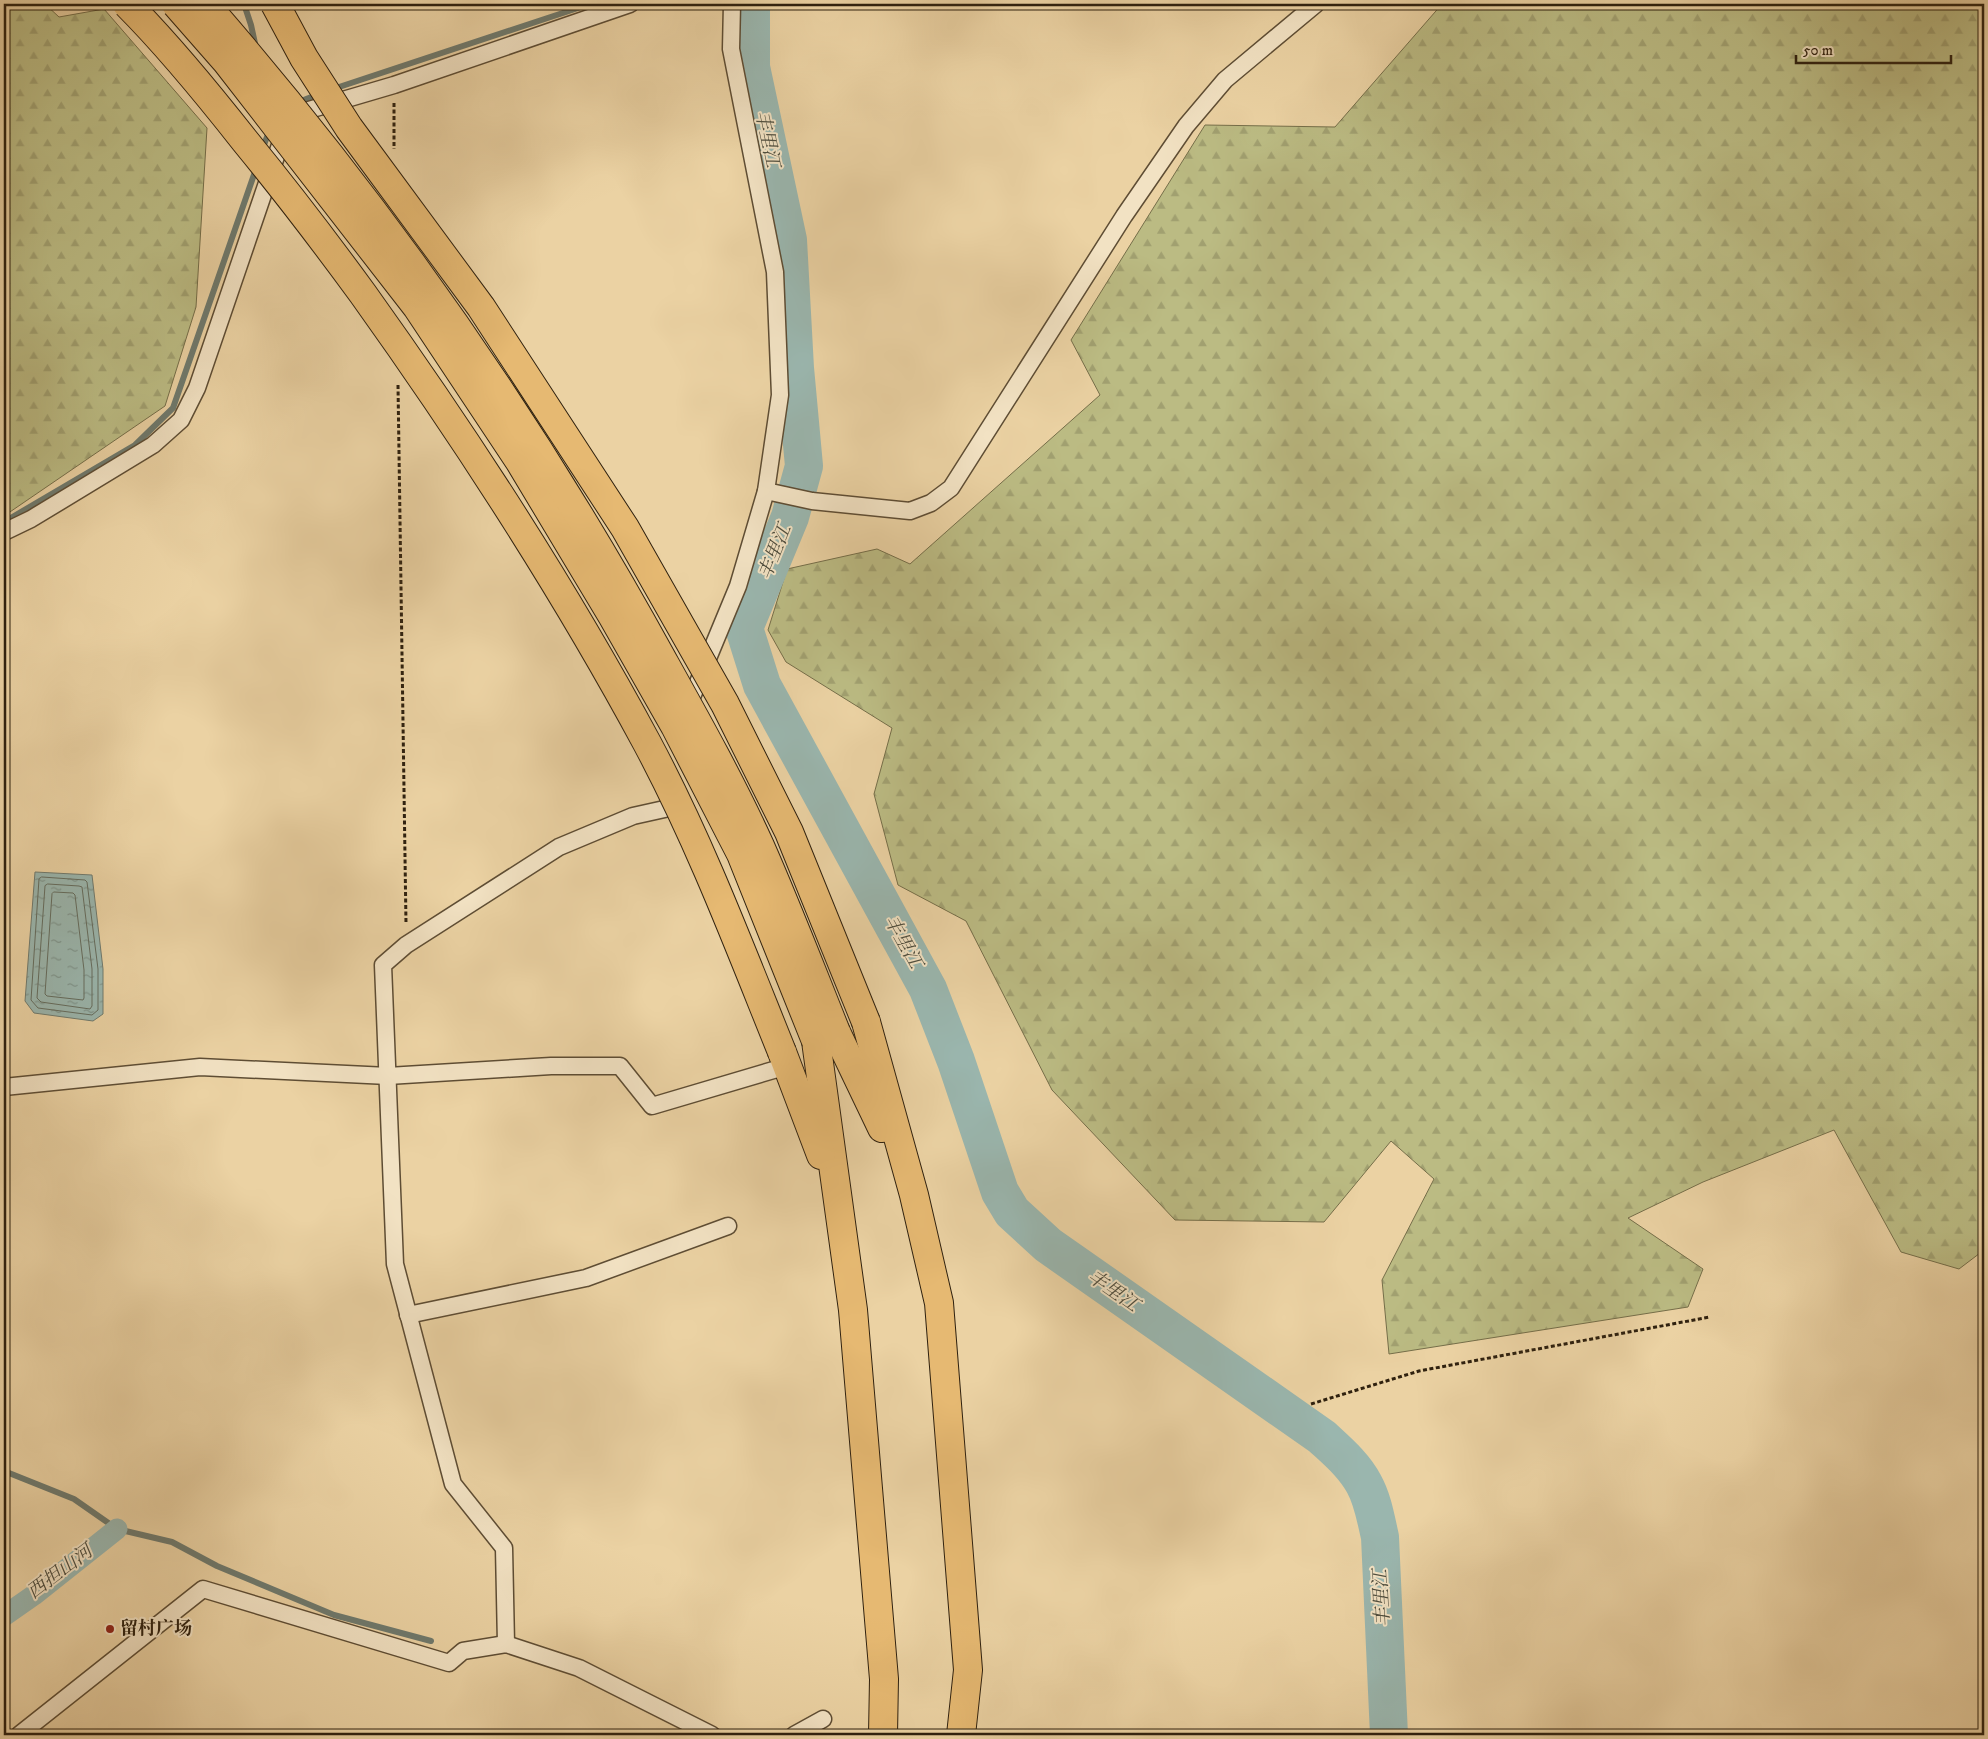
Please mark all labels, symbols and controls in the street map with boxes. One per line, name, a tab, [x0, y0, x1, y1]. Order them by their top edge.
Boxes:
scale bar	[1796, 32, 1950, 64]
text: 50 m	[1803, 41, 1833, 60]
water label: 丰里江	[750, 109, 785, 172]
water label: 丰里江	[754, 518, 797, 583]
water label: 丰里江	[879, 911, 928, 975]
water label: 丰里江	[1083, 1265, 1145, 1318]
water label: 西担山河	[23, 1538, 100, 1604]
water label: 丰里江	[1369, 1566, 1395, 1627]
place label: 留村广场	[120, 1618, 192, 1640]
marker: 留村广场	[104, 1623, 116, 1635]

